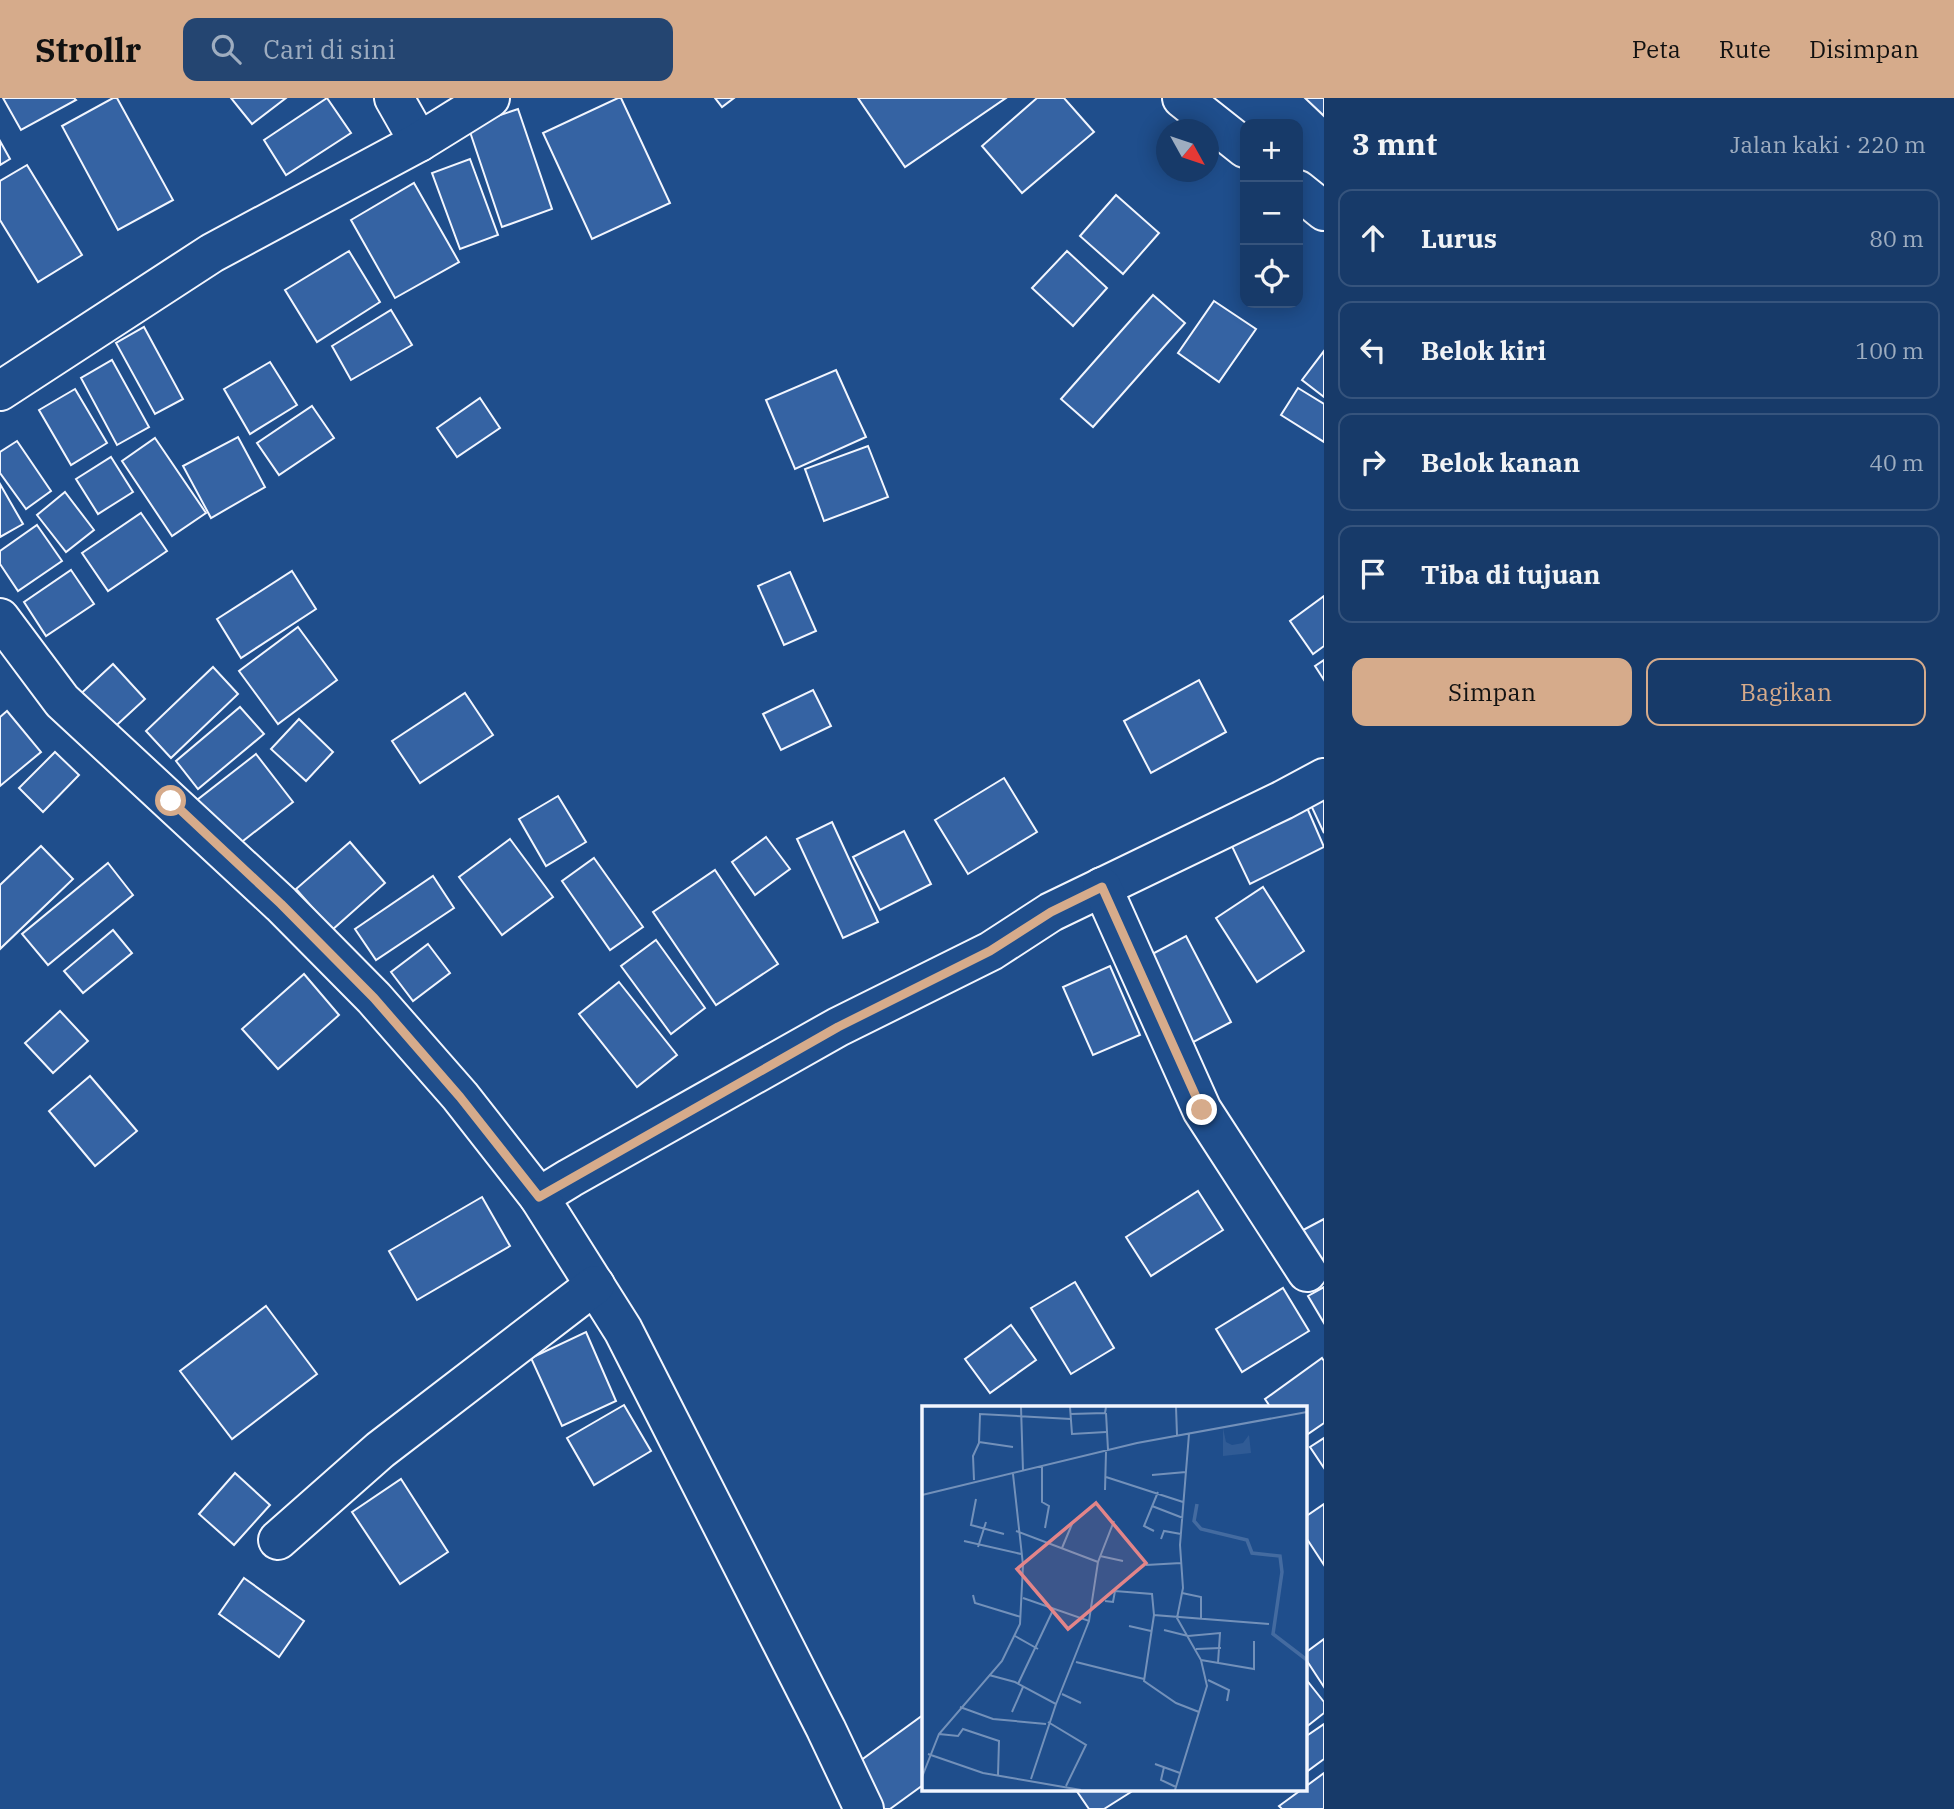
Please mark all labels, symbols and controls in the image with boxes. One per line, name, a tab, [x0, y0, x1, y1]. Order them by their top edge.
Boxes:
search box	[183, 18, 673, 81]
text: Strollr	[35, 28, 141, 71]
icon: search	[207, 30, 245, 68]
text: Cari di sini	[263, 32, 396, 66]
text: Peta	[1632, 33, 1681, 65]
text: Rute	[1719, 33, 1771, 65]
text: Disimpan	[1809, 33, 1919, 65]
north arrow	[1156, 119, 1219, 182]
map controls	[1240, 119, 1303, 308]
button: +	[1240, 119, 1303, 182]
text: 3 mnt	[1352, 124, 1437, 163]
text: Jalan kaki · 220 m	[1730, 129, 1926, 159]
button: −	[1240, 182, 1303, 245]
icon: ahead	[1354, 219, 1392, 257]
text: Lurus	[1421, 221, 1497, 255]
text: 80 m	[1869, 223, 1924, 253]
button: locate	[1240, 245, 1303, 308]
icon: left	[1354, 331, 1392, 369]
text: Belok kiri	[1421, 333, 1546, 367]
text: 100 m	[1855, 335, 1924, 365]
icon: right	[1354, 443, 1392, 481]
text: Belok kanan	[1421, 445, 1580, 479]
text: 40 m	[1869, 447, 1924, 477]
icon: arrive	[1354, 555, 1392, 593]
text: Tiba di tujuan	[1421, 557, 1601, 591]
button: Simpan	[1352, 658, 1632, 726]
button: Bagikan	[1646, 658, 1926, 726]
route start	[155, 785, 186, 816]
route end	[1186, 1094, 1217, 1125]
inset map	[922, 1406, 1307, 1792]

